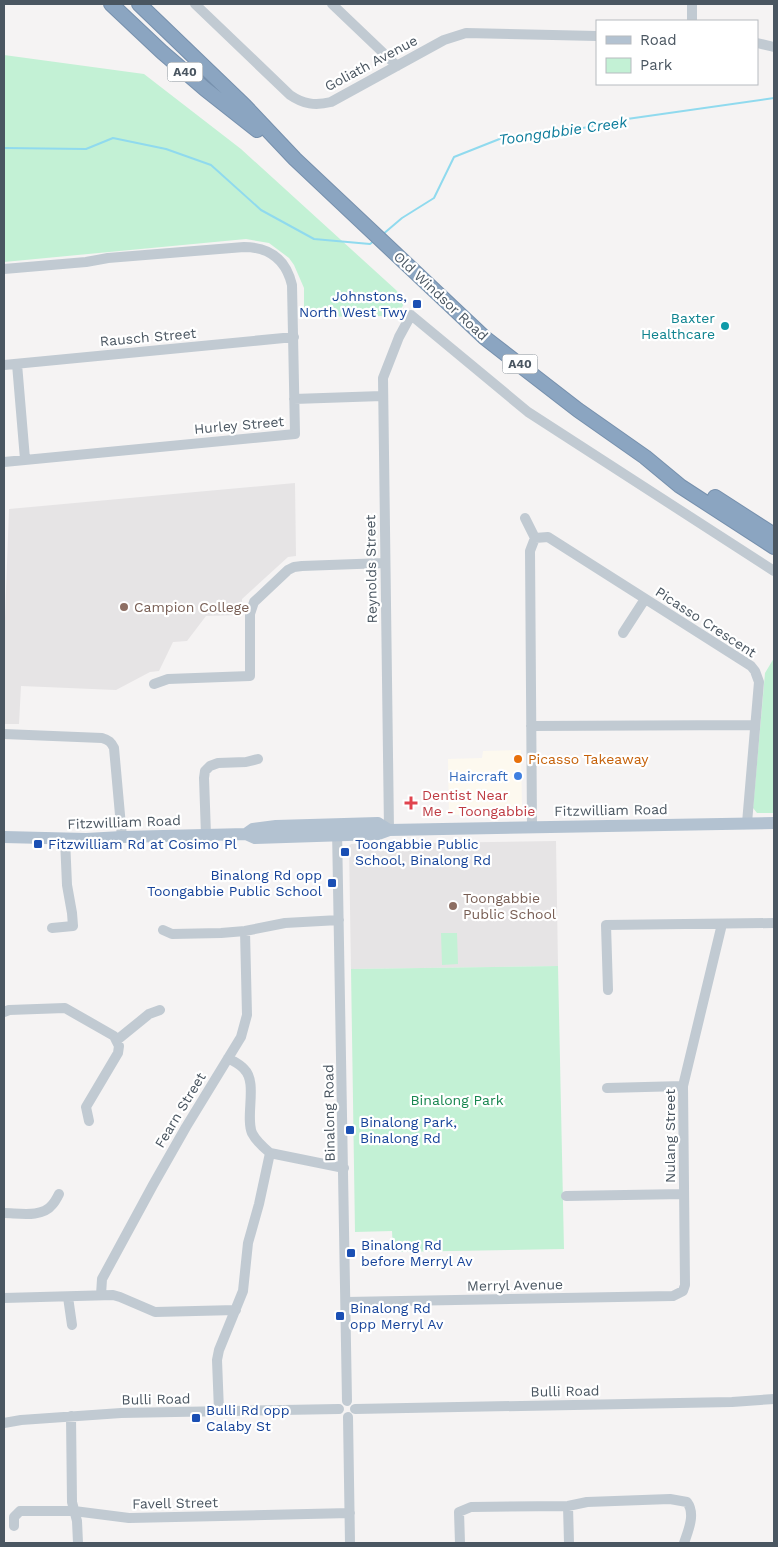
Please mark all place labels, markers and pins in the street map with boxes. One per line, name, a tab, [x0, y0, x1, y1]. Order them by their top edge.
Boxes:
place label: Johnstons, North West Twy	[299, 288, 408, 320]
marker: Johnstons, North West Twy	[411, 298, 423, 310]
place label: Baxter Healthcare	[641, 310, 715, 342]
marker: Baxter Healthcare	[719, 320, 731, 332]
place label: Campion College	[134, 599, 249, 615]
marker: Campion College	[118, 601, 130, 613]
place label: Picasso Takeaway	[528, 751, 649, 767]
marker: Picasso Takeaway	[512, 753, 524, 765]
place label: Haircraft	[449, 768, 508, 784]
marker: Haircraft	[512, 770, 524, 782]
place label: Dentist Near Me - Toongabbie	[422, 787, 535, 819]
marker: Dentist Near Me - Toongabbie	[404, 796, 418, 810]
place label: Fitzwilliam Rd at Cosimo Pl	[48, 836, 237, 852]
place label: Toongabbie Public School, Binalong Rd	[355, 836, 491, 868]
marker: Fitzwilliam Rd at Cosimo Pl	[32, 838, 44, 850]
marker: Toongabbie Public School, Binalong Rd	[339, 846, 351, 858]
place label: Binalong Rd opp Toongabbie Public School	[147, 867, 323, 899]
marker: Binalong Rd opp Toongabbie Public School	[326, 877, 338, 889]
place label: Toongabbie Public School	[463, 890, 557, 922]
marker: Toongabbie Public School	[447, 900, 459, 912]
place label: Binalong Park, Binalong Rd	[360, 1114, 457, 1146]
marker: Binalong Park, Binalong Rd	[344, 1124, 356, 1136]
place label: Binalong Rd before Merryl Av	[361, 1237, 473, 1269]
marker: Binalong Rd before Merryl Av	[345, 1247, 357, 1259]
place label: Binalong Rd opp Merryl Av	[350, 1300, 444, 1332]
marker: Binalong Rd opp Merryl Av	[334, 1310, 346, 1322]
place label: Bulli Rd opp Calaby St	[206, 1402, 289, 1434]
marker: Bulli Rd opp Calaby St	[190, 1412, 202, 1424]

